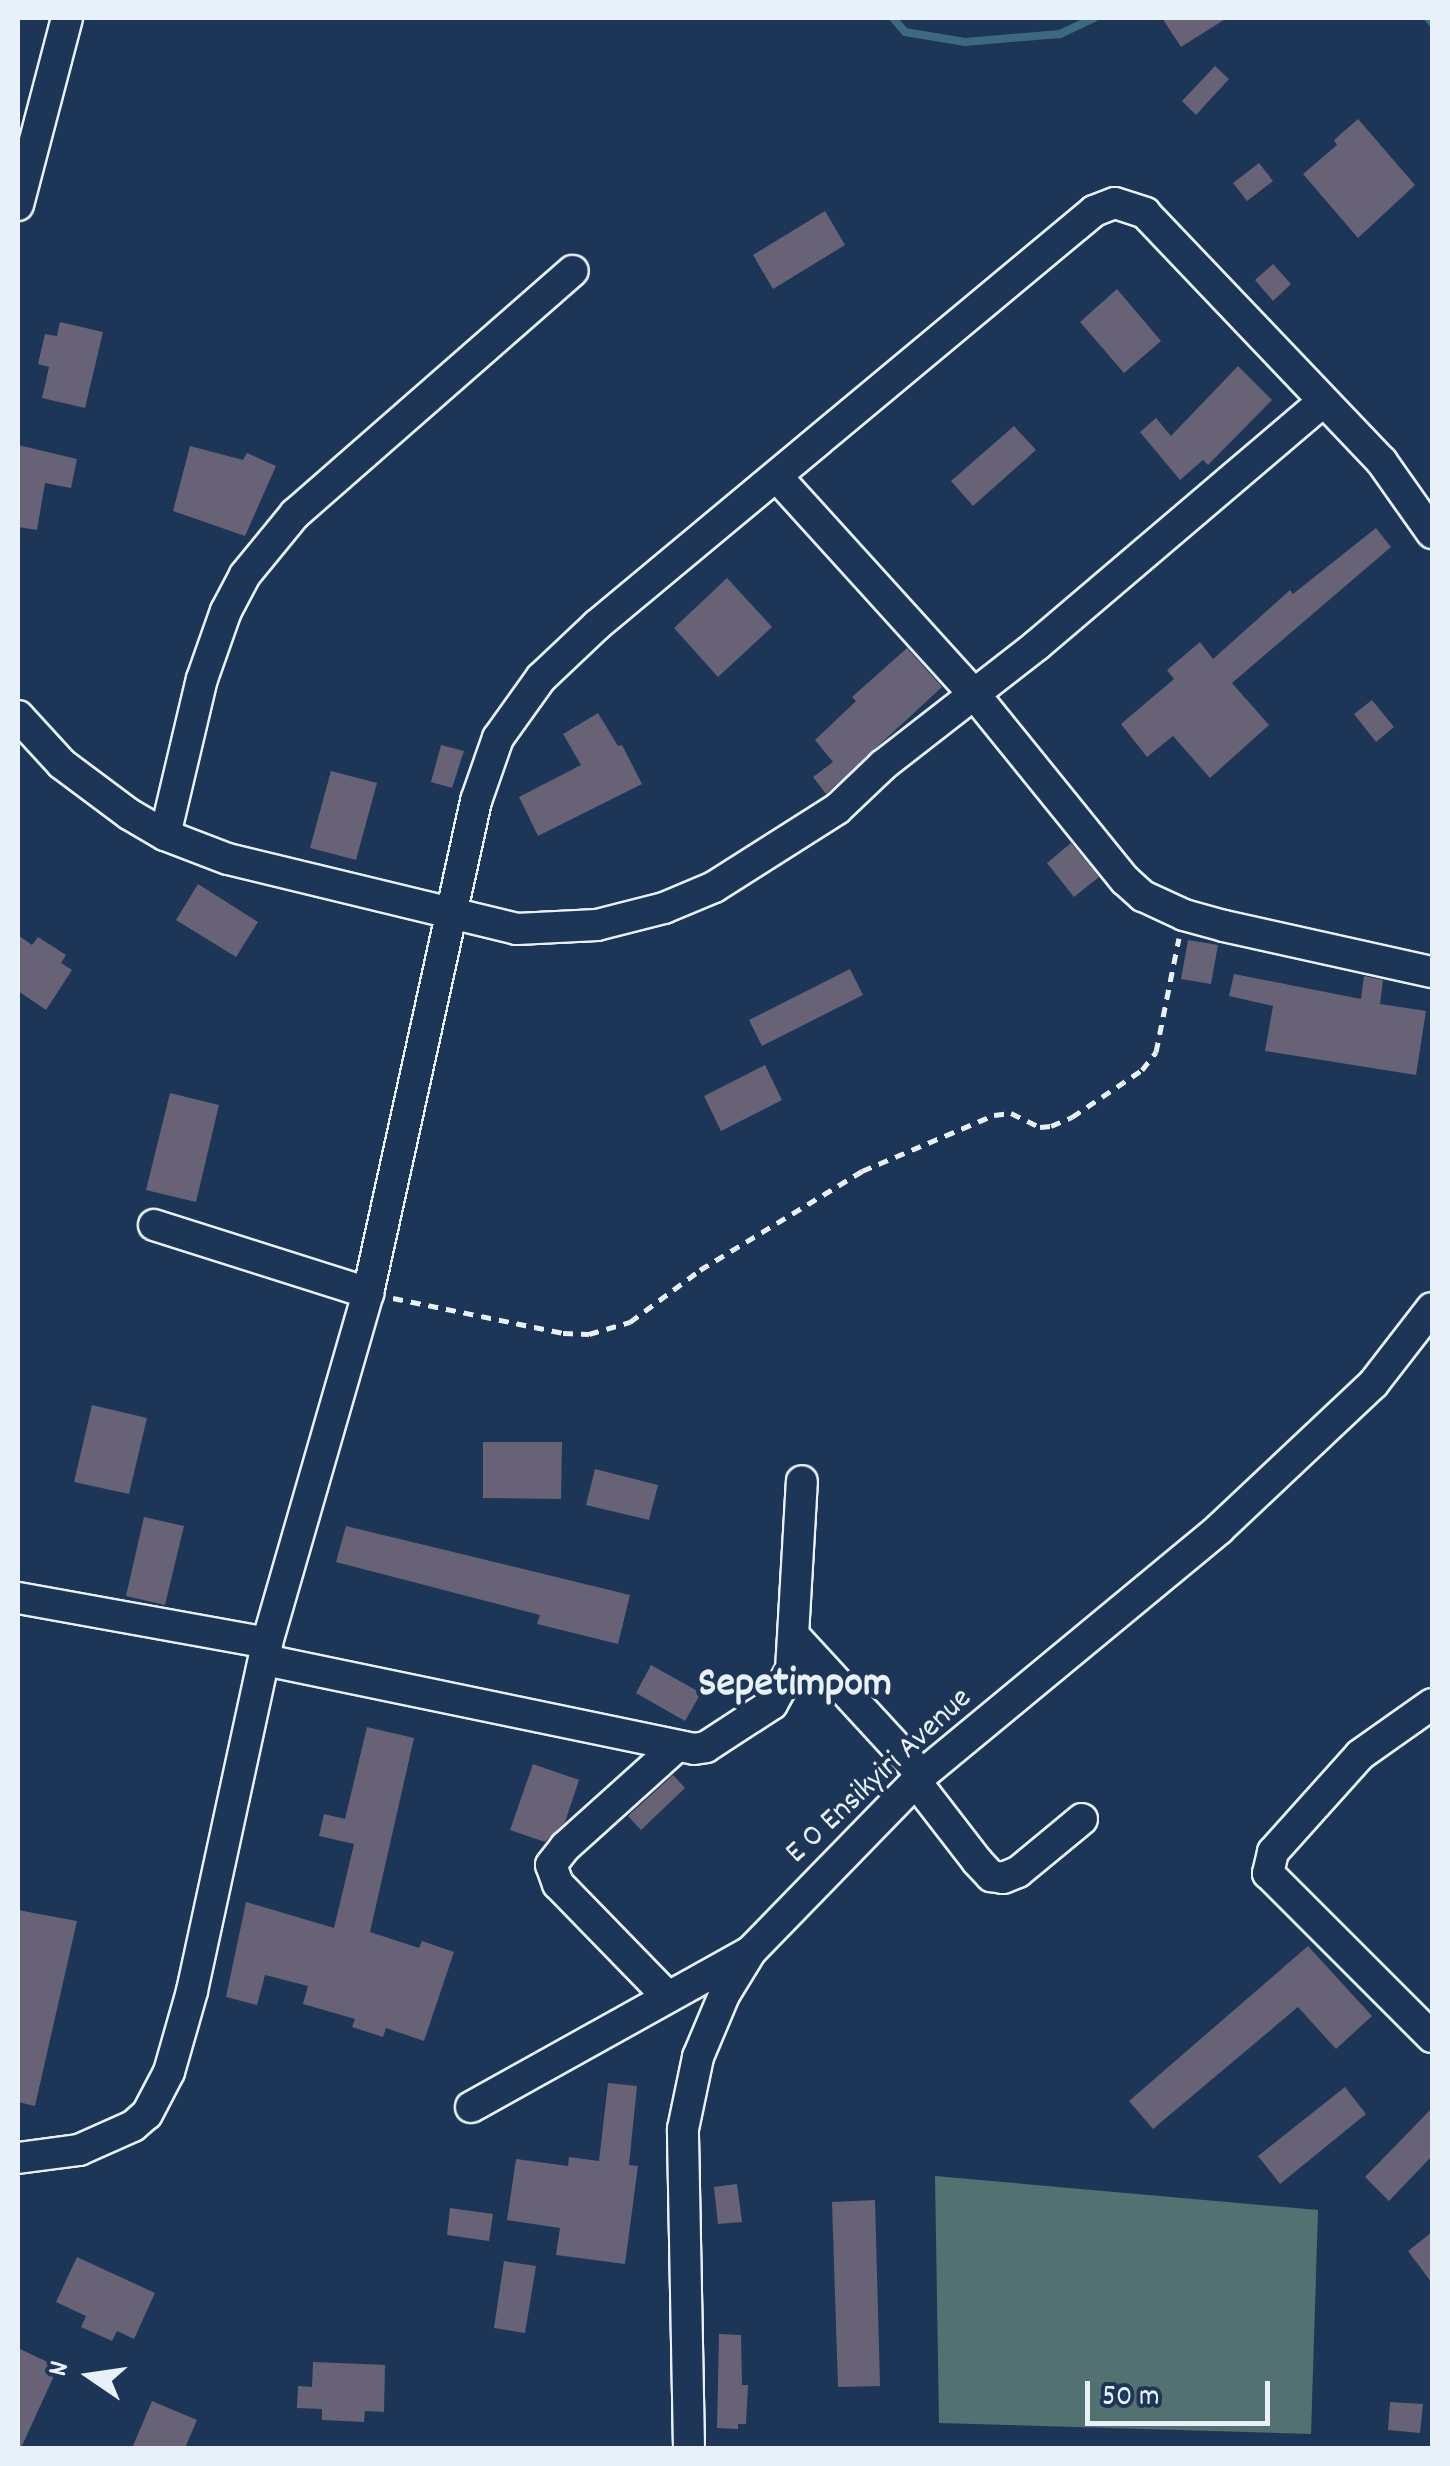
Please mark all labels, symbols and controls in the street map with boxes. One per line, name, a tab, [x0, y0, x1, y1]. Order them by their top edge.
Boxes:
district label: Sepetimpom	[698, 1661, 892, 1711]
street label: E O Ensikyiri Avenue	[779, 1681, 981, 1873]
north arrow	[40, 2326, 140, 2426]
text: N	[40, 2358, 82, 2380]
scale bar	[1090, 2361, 1275, 2423]
text: 50 m	[1102, 2377, 1160, 2420]

